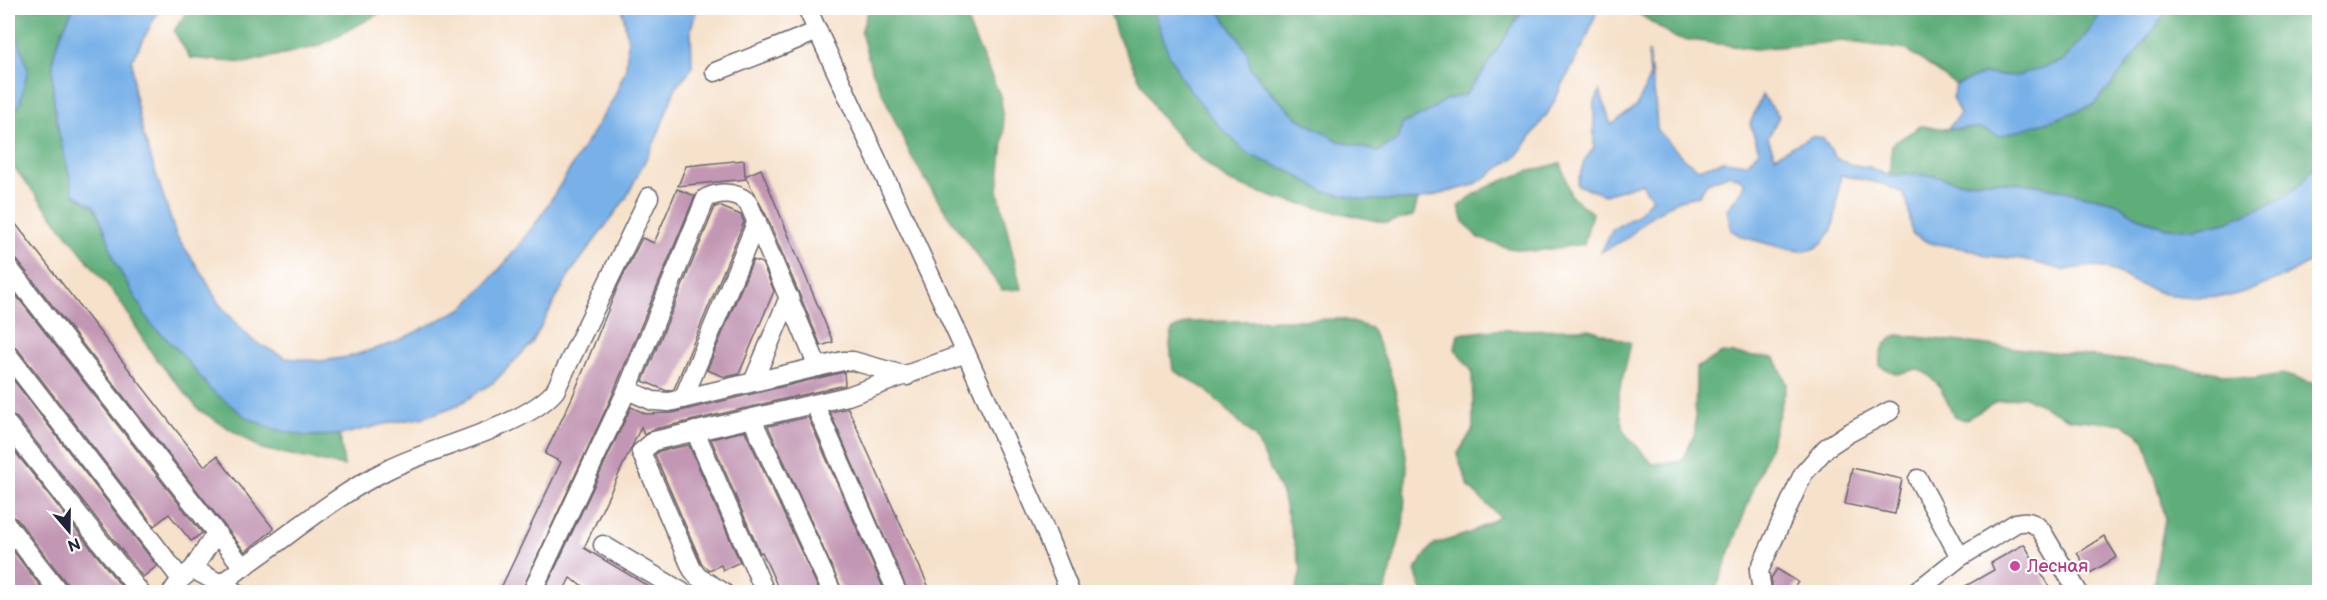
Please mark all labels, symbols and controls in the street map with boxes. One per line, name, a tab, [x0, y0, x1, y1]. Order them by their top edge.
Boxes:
north arrow	[39, 501, 99, 561]
text: N	[65, 533, 83, 555]
place label: Лесная	[2026, 556, 2088, 577]
marker: Лесная	[2008, 559, 2022, 573]

